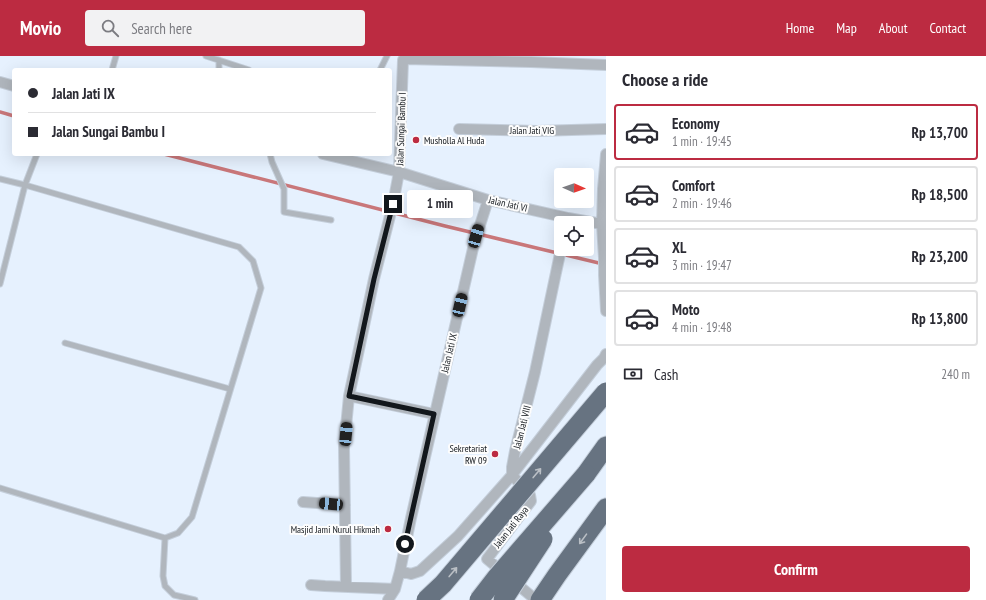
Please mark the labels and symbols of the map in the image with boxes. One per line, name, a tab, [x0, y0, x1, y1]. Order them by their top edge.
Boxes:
street label: Jalan Sungai Bambu I	[393, 92, 409, 167]
street label: Jalan Jati VIG	[509, 124, 554, 137]
place label: Musholla Al Huda	[424, 134, 485, 147]
marker: Musholla Al Huda	[411, 135, 421, 145]
north arrow	[554, 168, 594, 208]
callout: 1 min	[407, 190, 473, 218]
street label: Jalan Jati VI	[486, 193, 529, 215]
route end	[384, 195, 402, 213]
car	[467, 223, 485, 249]
car	[451, 292, 469, 318]
street label: Jalan Jati IX	[438, 332, 460, 375]
street label: Jalan Jati VIII	[510, 404, 534, 451]
car	[339, 422, 353, 446]
place label: Sekretariat RW 09	[449, 442, 487, 467]
marker: Sekretariat RW 09	[490, 449, 500, 459]
one-way arrow	[533, 468, 542, 478]
car	[319, 497, 343, 511]
street label: Jalan Jati Raya	[490, 504, 531, 551]
place label: Masjid Jami Nurul Hikmah	[291, 523, 380, 536]
marker: Masjid Jami Nurul Hikmah	[383, 524, 393, 534]
one-way arrow	[579, 534, 587, 545]
route start	[396, 535, 414, 553]
one-way arrow	[449, 567, 458, 577]

